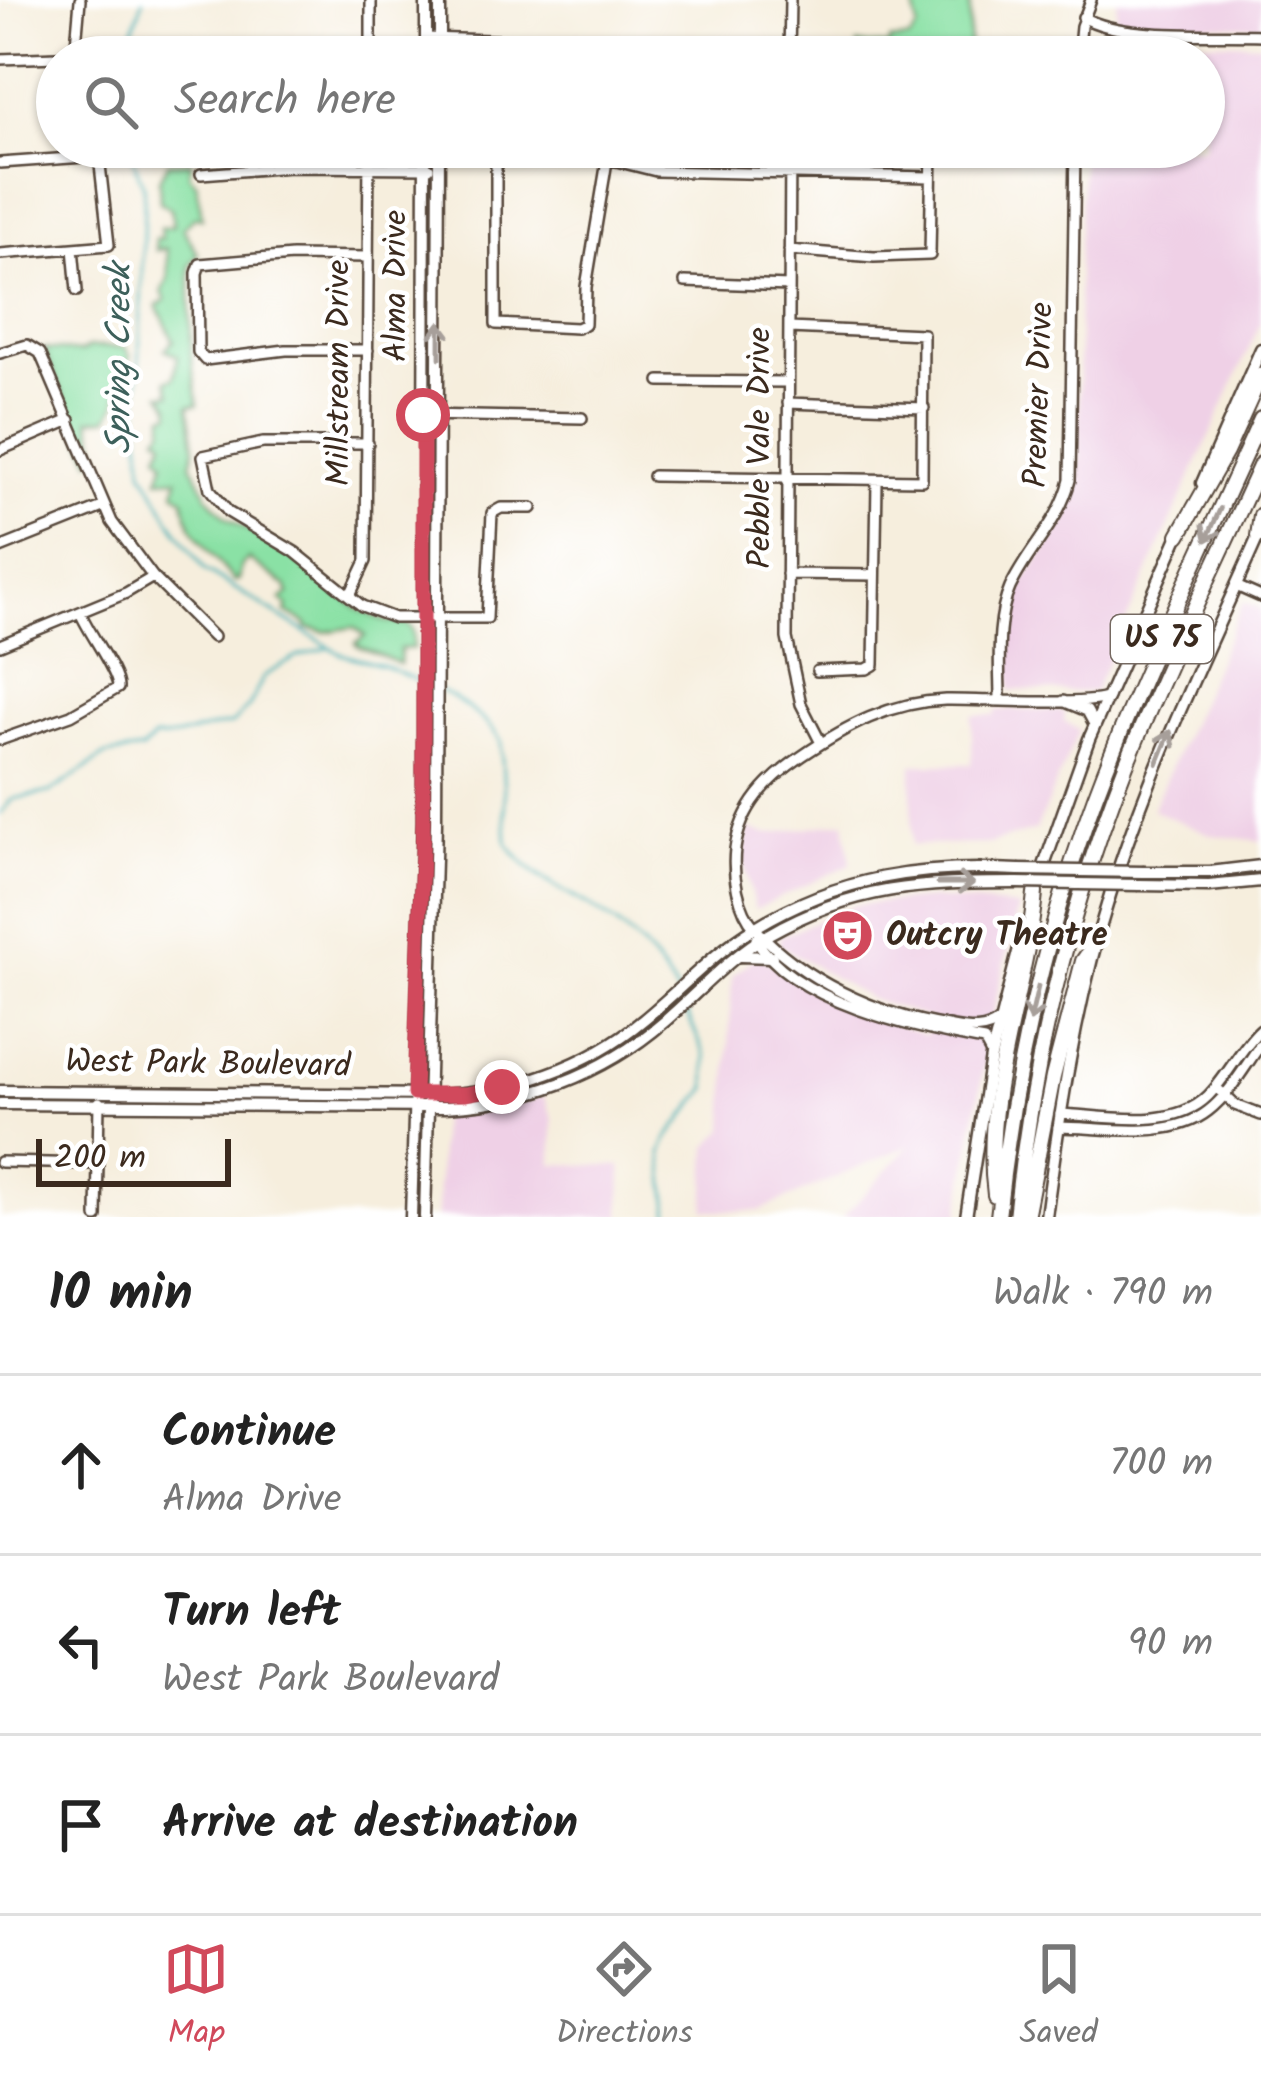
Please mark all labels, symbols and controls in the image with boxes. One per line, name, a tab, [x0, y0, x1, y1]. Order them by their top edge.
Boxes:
search box	[36, 36, 1225, 168]
text: Search here	[174, 66, 396, 138]
icon: search	[78, 69, 144, 135]
street label: Alma Drive	[371, 210, 424, 362]
water label: Spring Creek	[92, 259, 149, 454]
street label: Millstream Drive	[314, 260, 367, 486]
street label: Premier Drive	[1010, 301, 1070, 489]
one-way arrow	[429, 321, 451, 360]
street label: Pebble Vale Drive	[735, 327, 788, 569]
route start	[396, 388, 450, 442]
one-way arrow	[1201, 507, 1223, 543]
road number: US 75	[1111, 615, 1213, 663]
one-way arrow	[1155, 730, 1176, 767]
one-way arrow	[936, 872, 975, 894]
theatre icon: Outcry Theatre	[819, 908, 875, 964]
place label: Outcry Theatre	[886, 910, 1108, 963]
one-way arrow	[1021, 985, 1044, 1023]
street label: West Park Boulevard	[65, 1036, 353, 1094]
route end	[475, 1060, 529, 1114]
scale bar	[36, 1133, 231, 1186]
text: 200 m	[54, 1133, 146, 1186]
text: 10 min	[48, 1255, 192, 1336]
text: Walk · 790 m	[993, 1264, 1213, 1326]
text: Continue	[162, 1398, 336, 1470]
icon: ahead	[48, 1432, 114, 1498]
text: 700 m	[1109, 1434, 1213, 1496]
text: Alma Drive	[162, 1470, 342, 1532]
text: Turn left	[162, 1578, 341, 1650]
icon: left	[48, 1612, 114, 1678]
text: 90 m	[1128, 1614, 1213, 1676]
text: West Park Boulevard	[162, 1650, 499, 1712]
text: Arrive at destination	[162, 1789, 578, 1861]
icon: arrive	[48, 1792, 114, 1858]
tab: Map	[163, 1936, 229, 2061]
tab: Directions	[556, 1936, 693, 2061]
tab: Saved	[1019, 1936, 1098, 2061]

